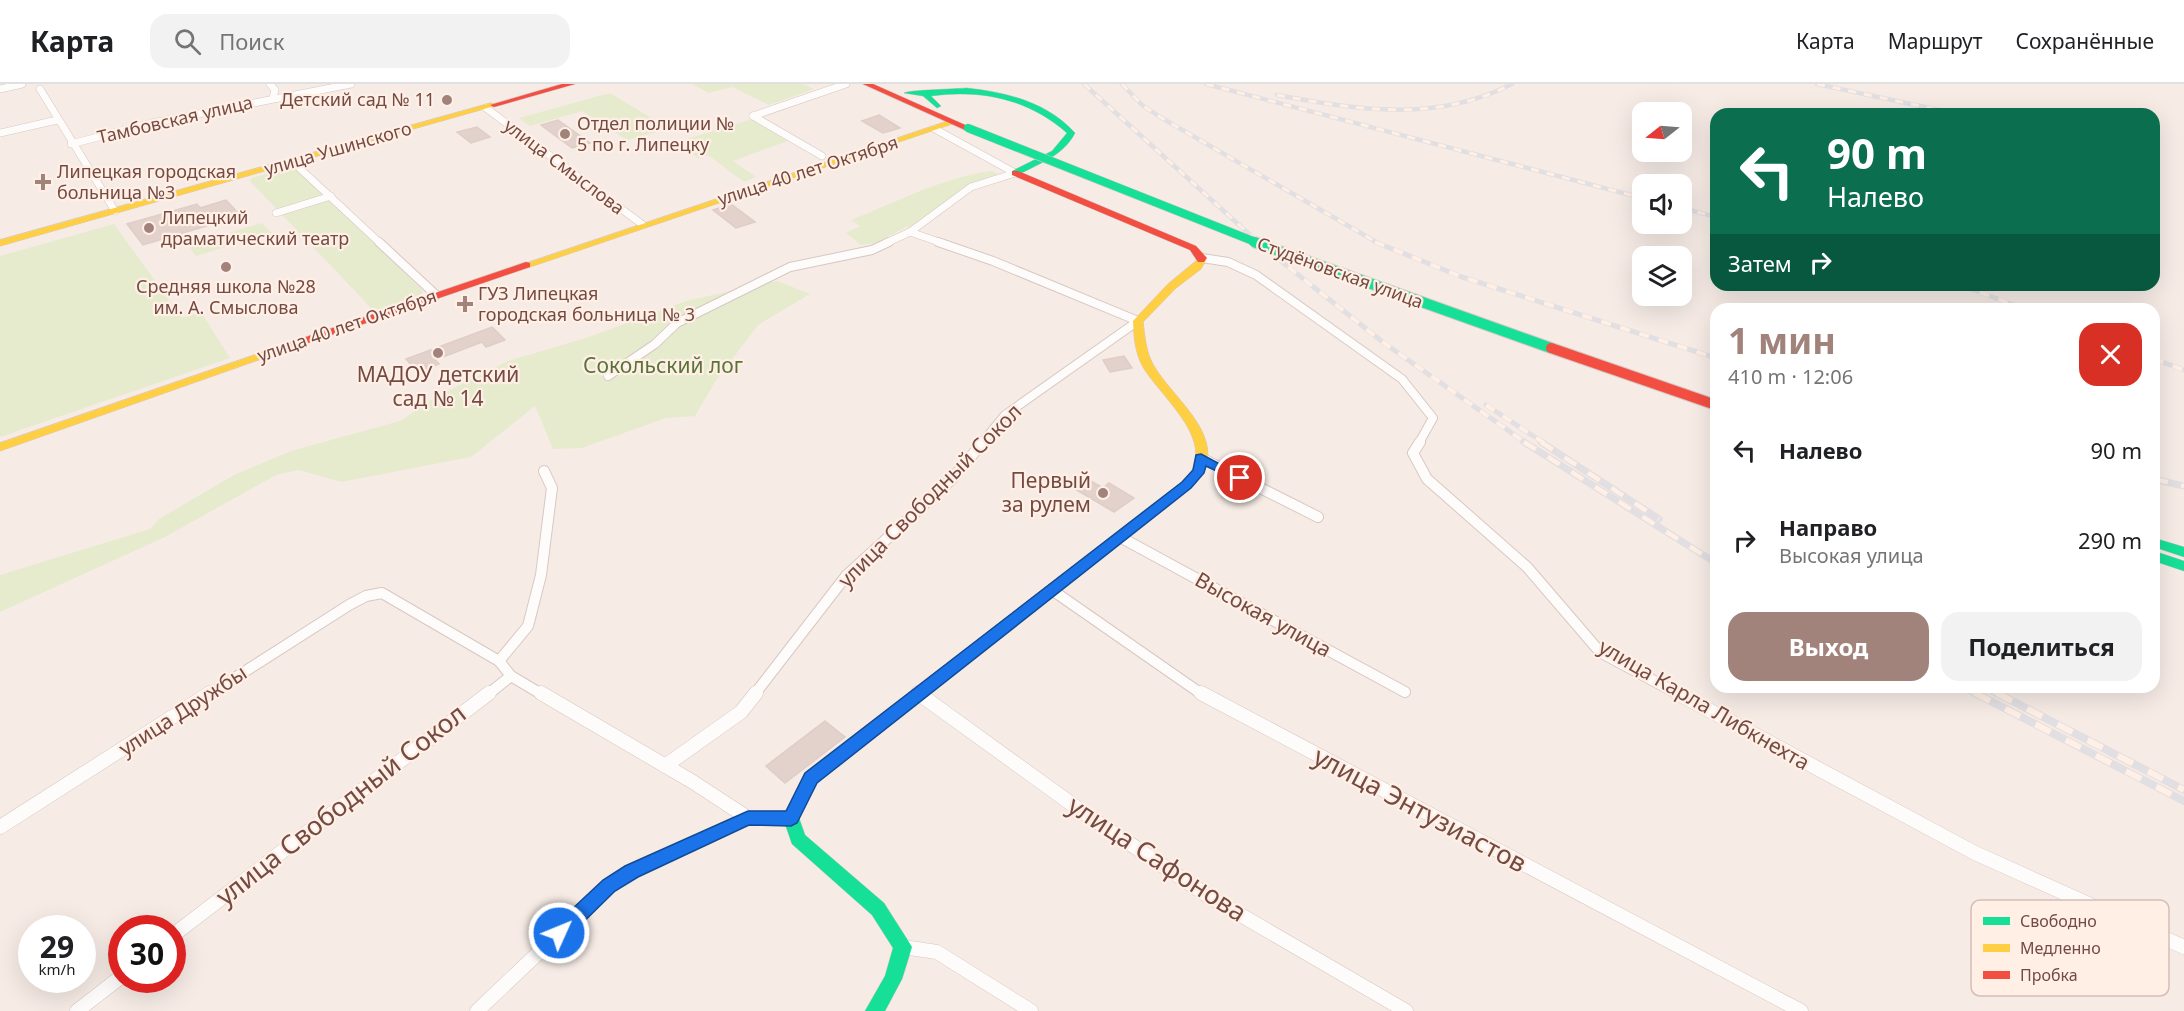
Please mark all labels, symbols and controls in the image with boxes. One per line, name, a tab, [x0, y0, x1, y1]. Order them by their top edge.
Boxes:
search box	[150, 14, 570, 68]
text: Карта	[30, 22, 114, 60]
icon: search	[171, 25, 204, 58]
text: Поиск	[219, 26, 285, 56]
text: Карта	[1796, 27, 1855, 55]
text: Маршрут	[1888, 27, 1983, 55]
text: Сохранённые	[2016, 27, 2154, 55]
place label: Детский сад № 11	[280, 87, 435, 111]
street label: Тамбовская улица	[95, 89, 255, 149]
marker: Детский сад № 11	[440, 93, 454, 107]
north arrow	[1632, 102, 1692, 162]
map controls	[1632, 102, 1692, 306]
place label: Отдел полиции № 5 по г. Липецку	[577, 111, 734, 156]
street label: улица Смыслова	[499, 113, 630, 219]
street label: улица Ушинского	[261, 116, 414, 181]
text: 90 m	[1827, 124, 1927, 181]
marker: Отдел полиции № 5 по г. Липецку	[558, 127, 572, 141]
street label: улица 40 лет Октября	[714, 130, 901, 211]
icon: left	[1728, 132, 1806, 210]
place label: Липецкая городская больница №3	[57, 159, 236, 204]
marker: Липецкая городская больница №3	[34, 173, 52, 191]
button: sound	[1632, 174, 1692, 234]
text: Налево	[1827, 178, 1924, 215]
place label: Липецкий драматический театр	[161, 205, 349, 250]
marker: Липецкий драматический театр	[142, 221, 156, 235]
street label: Студёновская улица	[1254, 231, 1427, 313]
button: layers	[1632, 246, 1692, 306]
icon: right	[1804, 246, 1837, 279]
text: Затем	[1728, 248, 1792, 278]
marker: Средняя школа №28 им. А. Смыслова	[219, 260, 233, 274]
place label: Средняя школа №28 им. А. Смыслова	[136, 274, 316, 319]
place label: ГУЗ Липецкая городская больница № 3	[478, 281, 695, 326]
street label: улица 40 лет Октября	[254, 283, 440, 367]
marker: ГУЗ Липецкая городская больница № 3	[456, 295, 474, 313]
text: 1 мин	[1728, 316, 1836, 365]
button: close	[2079, 323, 2142, 386]
marker: МАДОУ детский сад № 14	[431, 346, 445, 360]
park label: Сокольский лог	[583, 351, 743, 379]
place label: МАДОУ детский сад № 14	[357, 360, 519, 412]
text: 410 m · 12:06	[1728, 363, 1853, 390]
street label: улица Свободный Сокол	[831, 397, 1027, 593]
icon: left	[1728, 434, 1761, 467]
text: Налево	[1779, 435, 1862, 465]
text: 90 m	[2091, 435, 2142, 465]
pin	[1214, 452, 1265, 503]
icon: arrive	[1223, 461, 1256, 494]
place label: Первый за рулем	[1002, 466, 1091, 518]
marker: Первый за рулем	[1096, 486, 1110, 500]
text: Направо	[1779, 512, 1877, 542]
icon: right	[1728, 524, 1761, 557]
text: 290 m	[2078, 525, 2142, 555]
text: Высокая улица	[1779, 542, 1924, 569]
street label: Высокая улица	[1190, 565, 1337, 663]
button: Выход	[1728, 612, 1929, 681]
button: Поделиться	[1941, 612, 2142, 681]
street label: улица Карла Либкнехта	[1594, 632, 1815, 776]
street label: улица Дружбы	[113, 658, 252, 762]
street label: улица Свободный Сокол	[208, 695, 473, 913]
street label: улица Энтузиастов	[1308, 738, 1533, 881]
street label: улица Сафонова	[1061, 787, 1254, 930]
legend	[1971, 900, 2169, 996]
position arrow	[527, 901, 591, 965]
text: Свободно	[2020, 910, 2097, 932]
speed limit sign: 30	[108, 915, 186, 993]
text: 29	[40, 926, 74, 967]
text: Медленно	[2020, 937, 2101, 959]
text: km/h	[39, 959, 75, 979]
text: Пробка	[2020, 964, 2078, 986]

